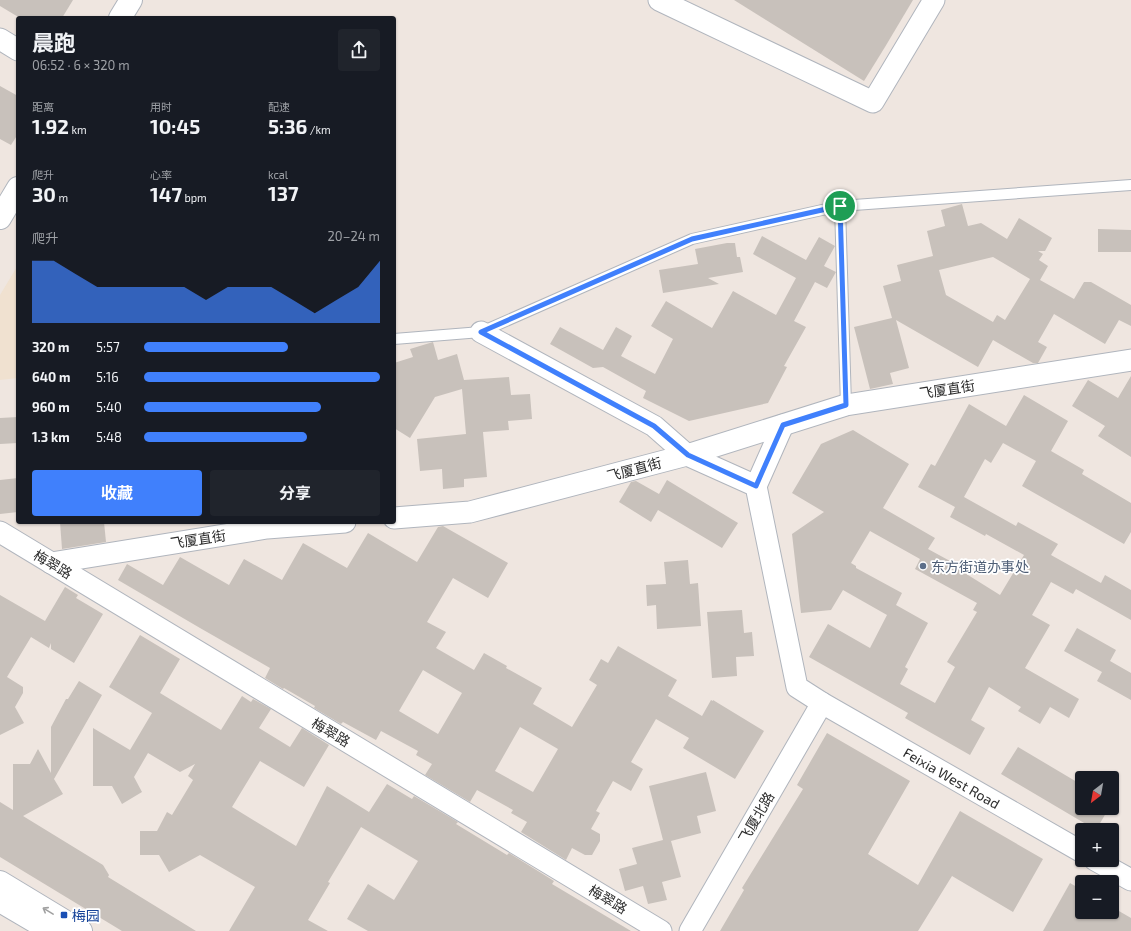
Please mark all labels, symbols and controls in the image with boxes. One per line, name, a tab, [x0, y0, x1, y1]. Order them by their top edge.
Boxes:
text: 晨跑	[32, 29, 76, 55]
button: share	[338, 29, 380, 71]
text: 06:52 · 6 × 320 m	[32, 57, 130, 73]
text: 距离	[32, 100, 54, 113]
text: 用时	[150, 100, 172, 113]
text: 配速	[268, 100, 290, 113]
text: 1.92	[32, 114, 69, 138]
text: 10:45	[150, 114, 200, 138]
text: 5:36	[268, 114, 307, 138]
text: km	[69, 123, 87, 136]
text: /km	[307, 123, 331, 136]
text: 爬升	[32, 168, 54, 181]
text: 心率	[150, 168, 172, 181]
text: kcal	[268, 168, 288, 181]
text: 137	[268, 181, 299, 205]
text: 30	[32, 182, 56, 206]
text: 147	[150, 182, 182, 206]
pin	[823, 189, 857, 223]
text: m	[56, 191, 68, 204]
text: bpm	[182, 191, 207, 204]
icon: arrive	[829, 195, 851, 217]
text: 20–24 m	[328, 228, 380, 244]
text: 爬升	[32, 230, 58, 246]
text: 320 m	[32, 339, 69, 355]
text: 5:57	[96, 339, 120, 355]
text: 640 m	[32, 369, 70, 385]
text: 5:16	[96, 369, 119, 385]
street label: 飞厦直街	[918, 376, 976, 402]
text: 960 m	[32, 399, 70, 415]
text: 5:40	[96, 399, 122, 415]
text: 1.3 km	[32, 429, 70, 445]
text: 5:48	[96, 429, 122, 445]
street label: 飞厦直街	[605, 454, 663, 484]
button: 收藏	[32, 470, 202, 516]
button: 分享	[210, 470, 380, 516]
street label: 飞厦直街	[169, 526, 227, 552]
street label: 梅翠路	[31, 546, 75, 582]
place label: 东方街道办事处	[931, 558, 1029, 575]
marker: 东方街道办事处	[918, 561, 928, 571]
street label: 梅翠路	[309, 714, 353, 750]
street label: Feixia West Road	[901, 743, 1003, 812]
north arrow	[1075, 771, 1119, 815]
map controls	[1075, 771, 1119, 919]
street label: 飞厦北路	[735, 789, 777, 845]
button: +	[1075, 823, 1119, 867]
button: −	[1075, 875, 1119, 919]
street label: 梅翠路	[586, 881, 630, 917]
one-way arrow	[43, 907, 54, 915]
place label: 梅园	[72, 907, 100, 924]
marker: 梅园	[59, 910, 69, 920]

